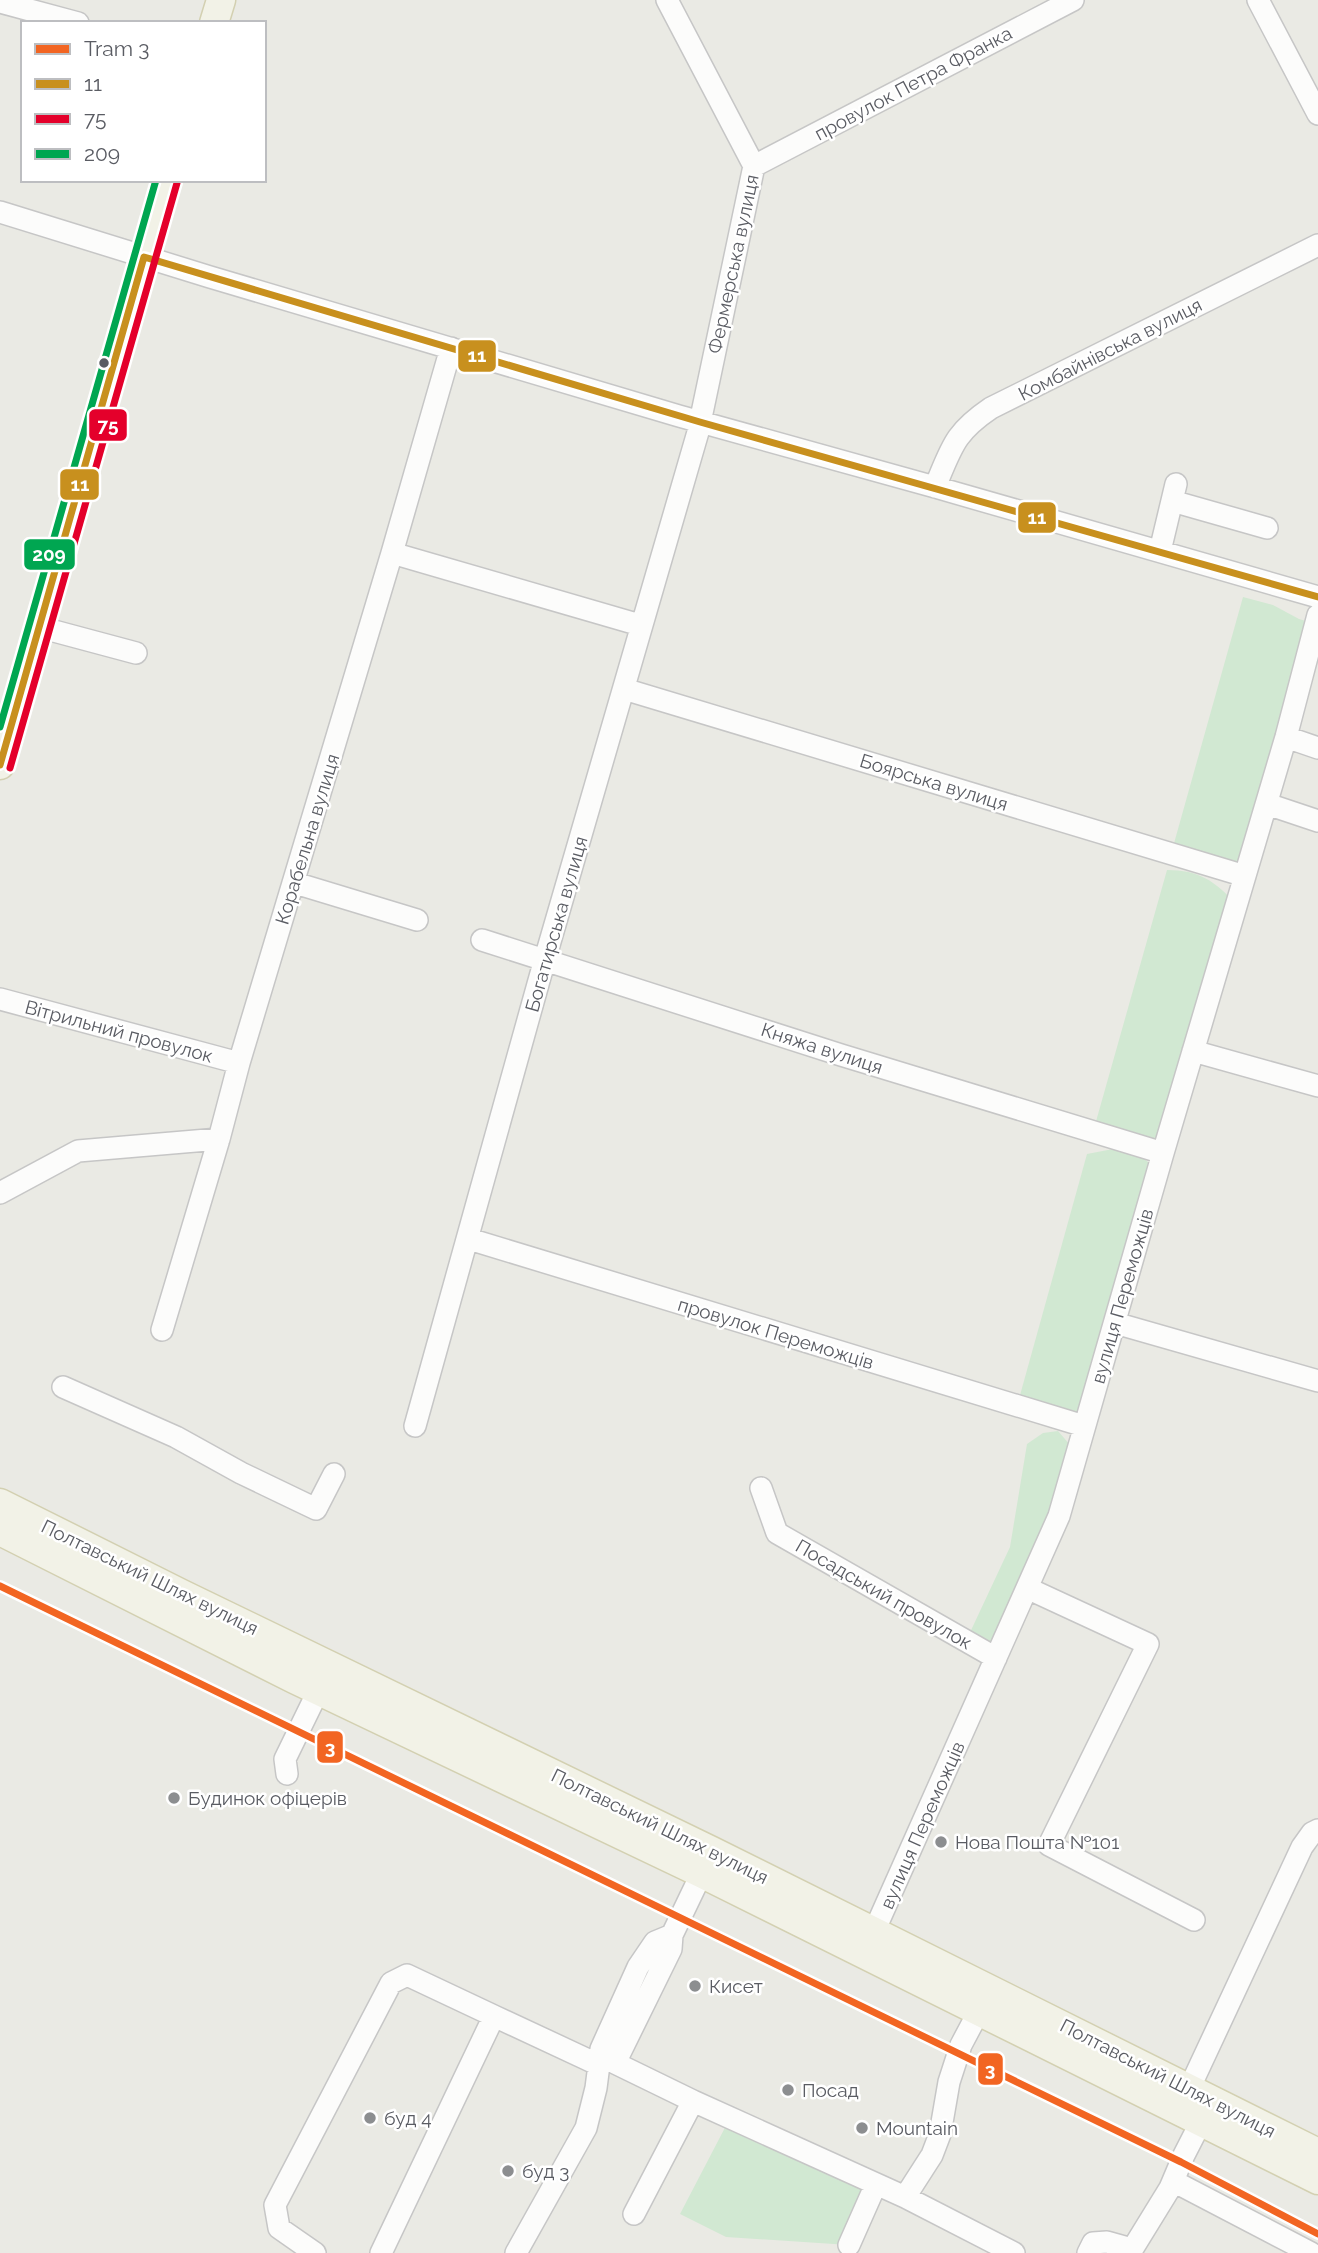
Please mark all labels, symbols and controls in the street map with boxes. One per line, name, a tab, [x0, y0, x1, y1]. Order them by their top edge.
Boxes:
legend	[21, 21, 266, 182]
street label: провулок Петра Франка	[810, 22, 1016, 144]
text: Tram 3	[84, 36, 150, 61]
text: 11	[84, 71, 102, 96]
text: 75	[84, 106, 106, 131]
text: 209	[84, 141, 120, 166]
street label: Фермерська вулиця	[703, 172, 763, 356]
street label: Комбайнівська вулиця	[1015, 293, 1205, 405]
line badge: 11	[457, 339, 497, 373]
text: 11	[468, 344, 486, 366]
unlabelled marker	[97, 356, 111, 370]
line badge: 75	[88, 408, 128, 442]
text: 75	[98, 414, 118, 436]
line badge: 11	[59, 468, 100, 501]
text: 11	[71, 473, 89, 495]
line badge: 11	[1017, 501, 1057, 534]
text: 11	[1028, 506, 1046, 528]
line badge: 209	[23, 538, 76, 571]
text: 209	[32, 543, 66, 565]
street label: Боярська вулиця	[857, 749, 1011, 815]
street label: Корабельна вулиця	[271, 751, 343, 927]
street label: Богатирська вулиця	[520, 834, 592, 1014]
street label: Вітрильний провулок	[23, 995, 216, 1067]
street label: Княжа вулиця	[758, 1018, 886, 1078]
street label: вулиця Переможців	[1087, 1206, 1157, 1386]
street label: провулок Переможців	[675, 1293, 877, 1373]
street label: Полтавський Шлях вулиця	[38, 1515, 262, 1639]
street label: Посадський провулок	[792, 1534, 976, 1654]
line badge: 3	[316, 1730, 344, 1764]
text: 3	[325, 1736, 335, 1758]
street label: вулиця Переможців	[875, 1738, 969, 1912]
street label: Полтавський Шлях вулиця	[548, 1764, 772, 1888]
place label: Будинок офіцерів	[188, 1787, 347, 1809]
marker: Будинок офіцерів	[166, 1790, 182, 1806]
place label: Нова Пошта №101	[955, 1831, 1119, 1853]
marker: Нова Пошта №101	[933, 1834, 949, 1850]
place label: Кисет	[709, 1975, 763, 1997]
marker: Кисет	[687, 1978, 703, 1994]
street label: Полтавський Шлях вулиця	[1057, 2014, 1279, 2142]
line badge: 3	[977, 2052, 1004, 2086]
text: 3	[985, 2058, 995, 2080]
place label: Посад	[802, 2079, 859, 2101]
marker: Посад	[780, 2082, 796, 2098]
place label: буд 4	[384, 2107, 432, 2129]
marker: буд 4	[362, 2110, 378, 2126]
place label: Mountain	[876, 2117, 958, 2139]
marker: Mountain	[854, 2120, 870, 2136]
place label: буд 3	[522, 2160, 570, 2182]
marker: буд 3	[500, 2163, 516, 2179]

